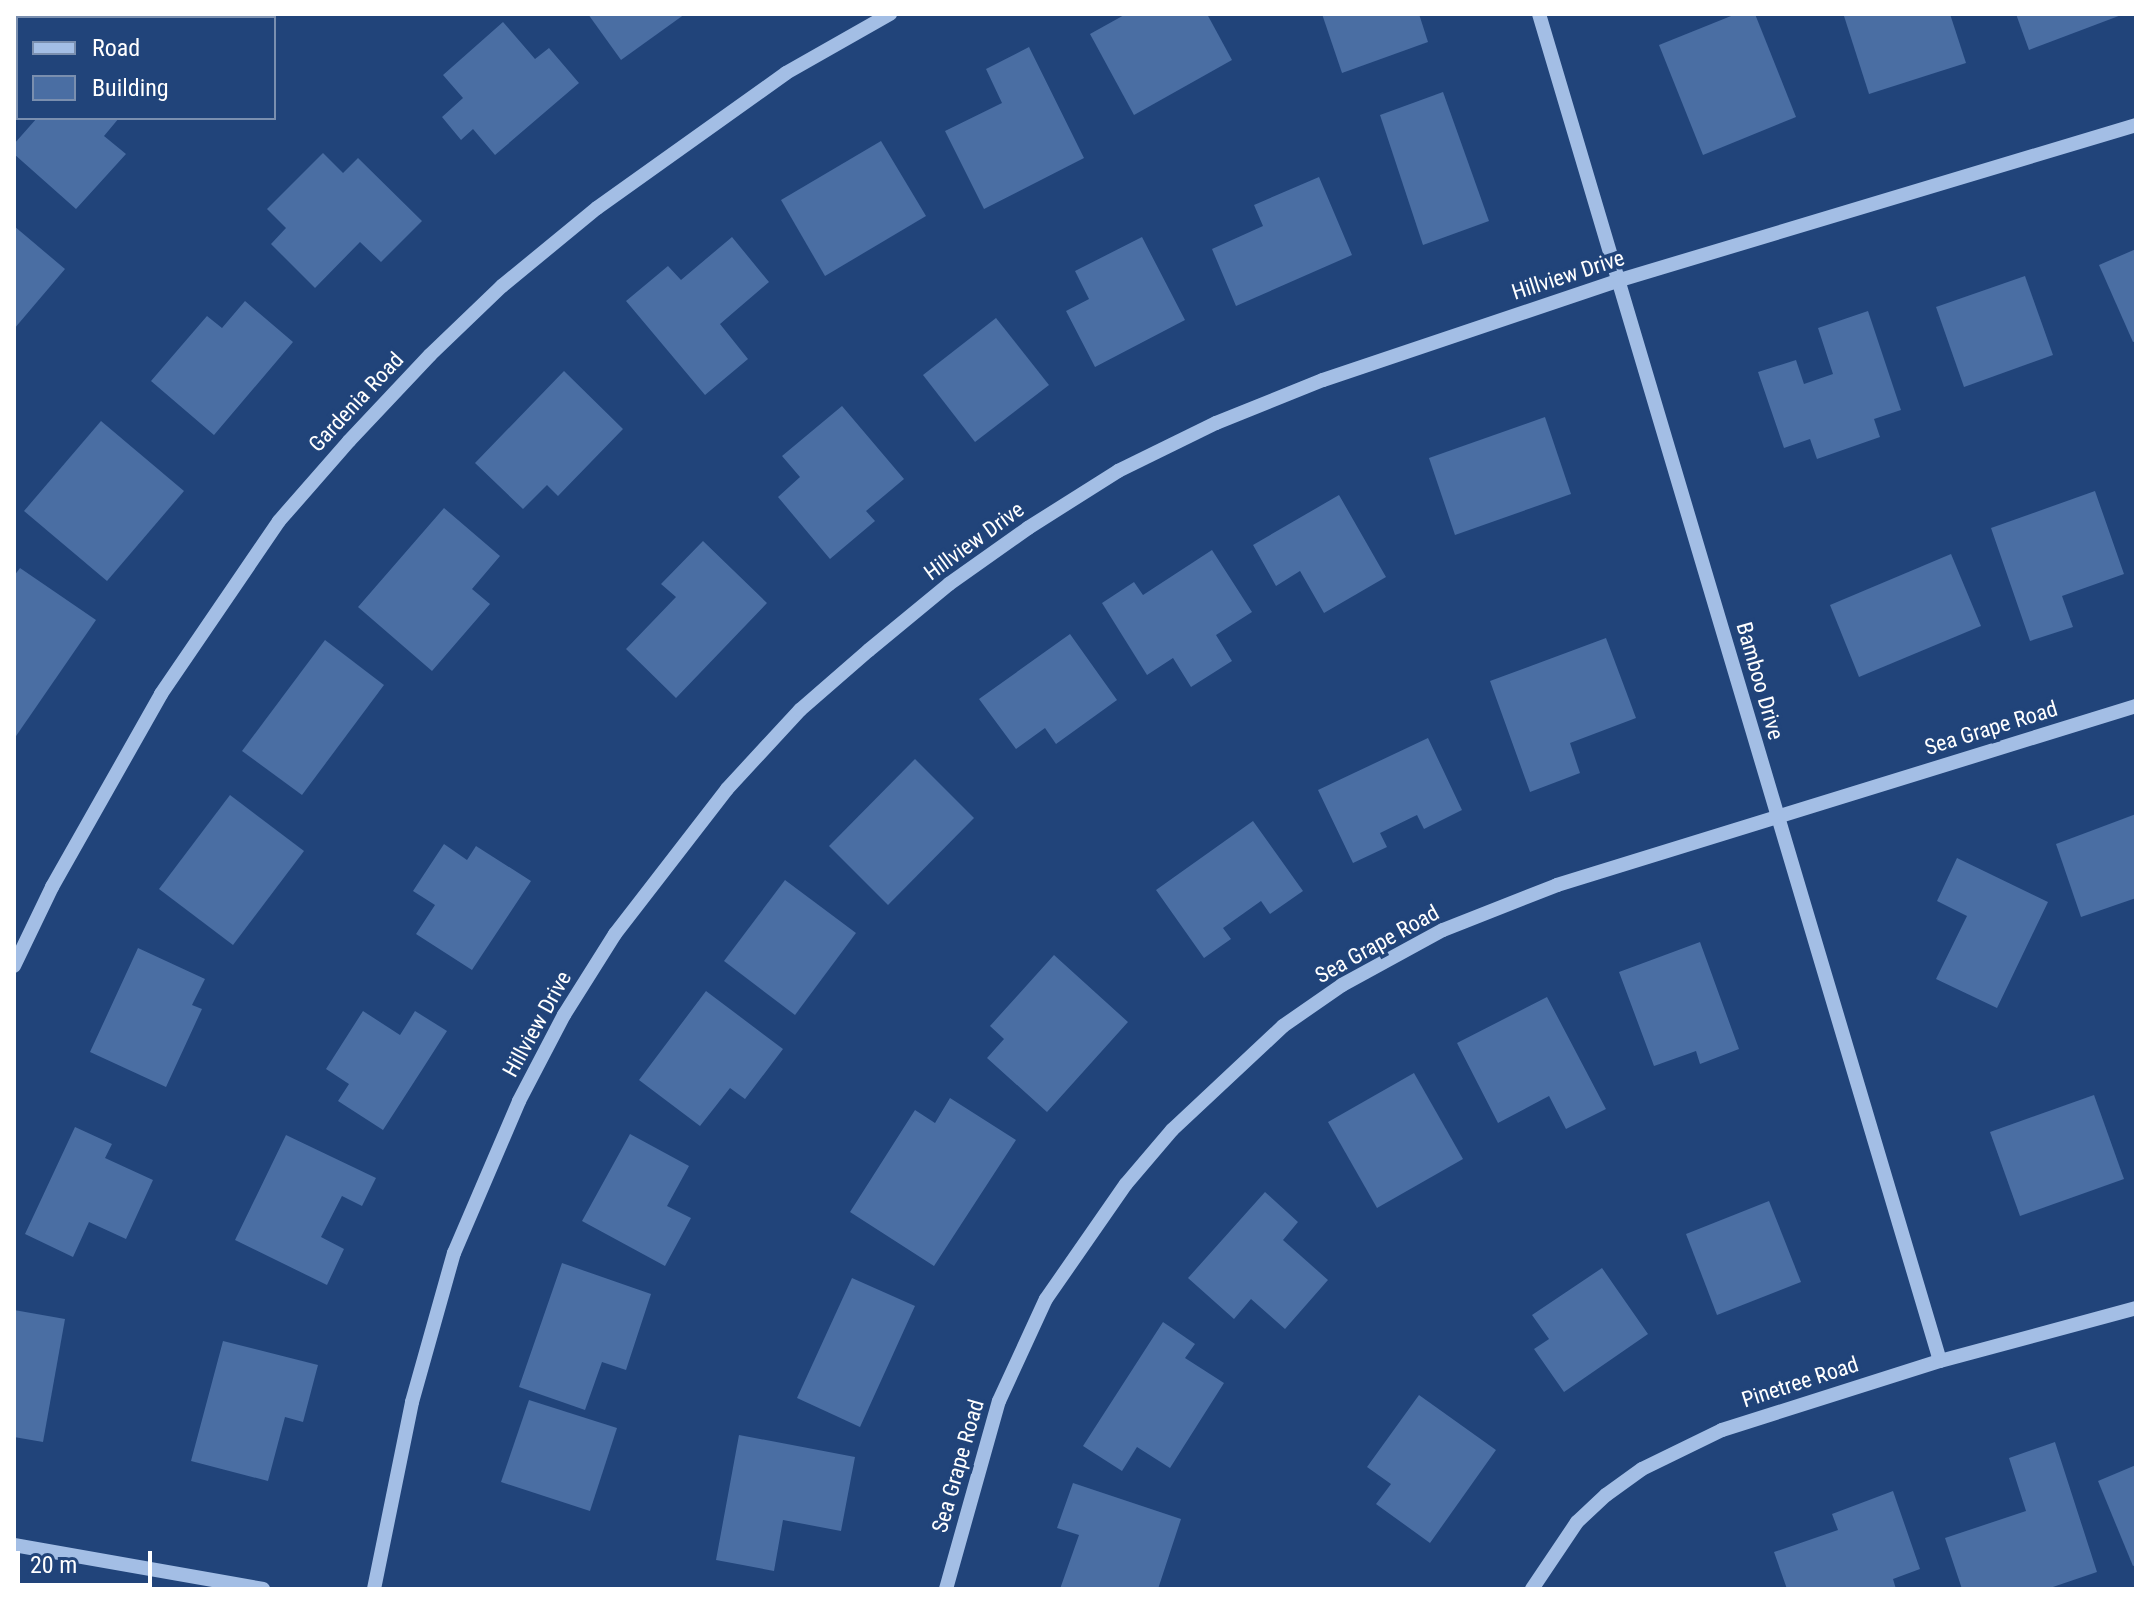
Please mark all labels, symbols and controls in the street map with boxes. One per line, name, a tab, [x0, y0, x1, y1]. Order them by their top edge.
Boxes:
legend	[16, 16, 276, 120]
text: Road	[92, 34, 140, 62]
text: Building	[92, 74, 169, 102]
street label: Hillview Drive	[1508, 244, 1628, 306]
street label: Gardenia Road	[303, 347, 409, 457]
street label: Hillview Drive	[919, 496, 1029, 586]
street label: Bamboo Drive	[1731, 619, 1789, 743]
street label: Sea Grape Road	[1921, 695, 2061, 761]
street label: Sea Grape Road	[1310, 899, 1444, 989]
street label: Hillview Drive	[497, 967, 577, 1081]
street label: Pinetree Road	[1738, 1351, 1862, 1413]
street label: Sea Grape Road	[926, 1396, 990, 1536]
scale bar	[20, 1535, 156, 1585]
text: 20 m	[30, 1551, 77, 1579]

